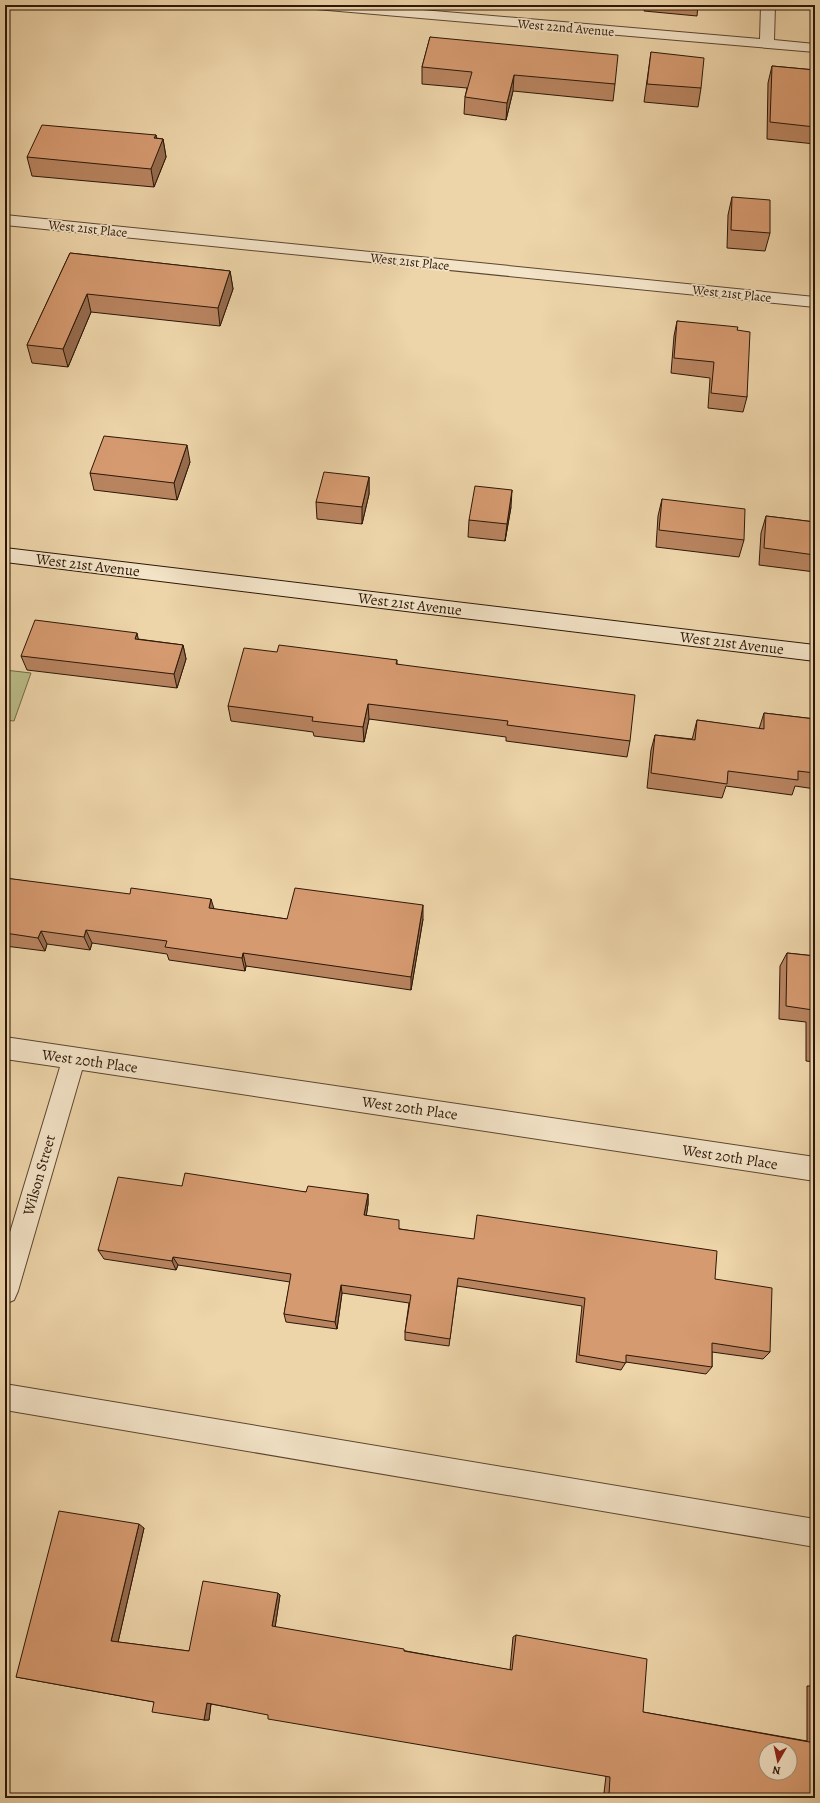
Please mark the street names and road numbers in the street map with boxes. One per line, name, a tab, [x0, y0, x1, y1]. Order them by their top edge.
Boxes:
street label: West 22nd Avenue	[516, 15, 615, 40]
street label: West 21st Place	[47, 216, 128, 241]
street label: West 21st Place	[369, 249, 450, 274]
street label: West 21st Place	[691, 281, 772, 306]
street label: West 21st Avenue	[34, 549, 141, 581]
street label: West 21st Avenue	[356, 588, 463, 620]
street label: West 21st Avenue	[678, 627, 785, 659]
street label: West 20th Place	[40, 1044, 139, 1078]
street label: West 20th Place	[360, 1091, 459, 1125]
street label: Wilson Street	[18, 1132, 60, 1219]
street label: West 20th Place	[680, 1139, 779, 1174]

